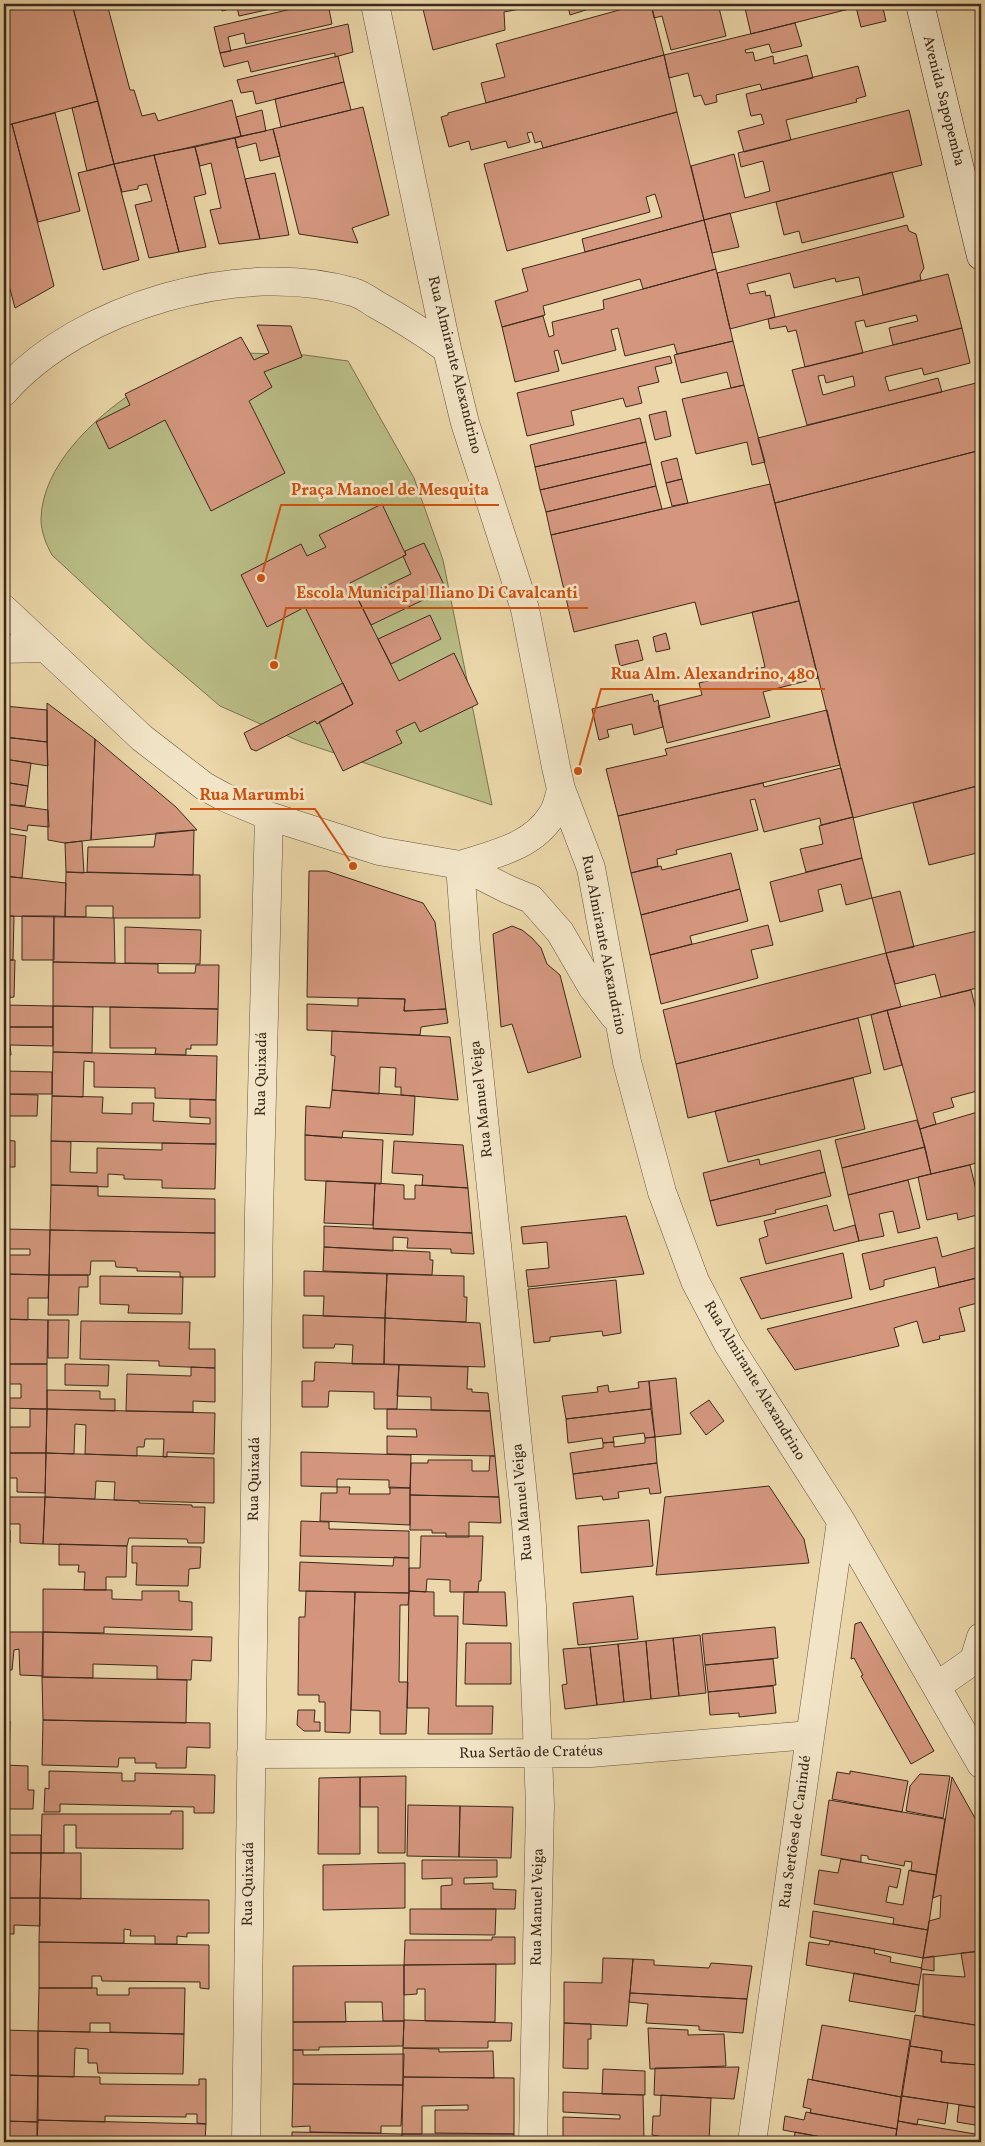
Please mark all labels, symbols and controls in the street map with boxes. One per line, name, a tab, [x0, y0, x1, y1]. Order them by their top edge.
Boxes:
street label: Avenida Sapopemba	[917, 33, 969, 169]
street label: Rua Almirante Alexandrino	[422, 274, 486, 456]
callout: Praça Manoel de Mesquita	[281, 474, 499, 505]
text: Praça Manoel de Mesquita	[291, 480, 489, 502]
callout: Escola Municipal Iliano Di Cavalcanti	[286, 577, 588, 608]
text: Escola Municipal Iliano Di Cavalcanti	[296, 583, 578, 605]
callout: Rua Alm. Alexandrino, 480	[601, 658, 825, 689]
text: Rua Alm. Alexandrino, 480	[611, 664, 815, 686]
callout: Rua Marumbi	[190, 778, 315, 809]
text: Rua Marumbi	[199, 785, 305, 807]
street label: Rua Almirante Alexandrino	[575, 853, 631, 1037]
street label: Rua Quixadá	[251, 1032, 273, 1116]
street label: Rua Manuel Veiga	[465, 1039, 499, 1159]
street label: Rua Almirante Alexandrino	[698, 1297, 810, 1465]
street label: Rua Quixadá	[244, 1437, 266, 1521]
street label: Rua Manuel Veiga	[507, 1442, 539, 1562]
street label: Rua Sertão de Cratéus	[459, 1741, 603, 1765]
street label: Rua Sertões de Canindé	[775, 1754, 817, 1910]
street label: Rua Quixadá	[238, 1842, 260, 1926]
street label: Rua Manuel Veiga	[526, 1848, 550, 1966]

